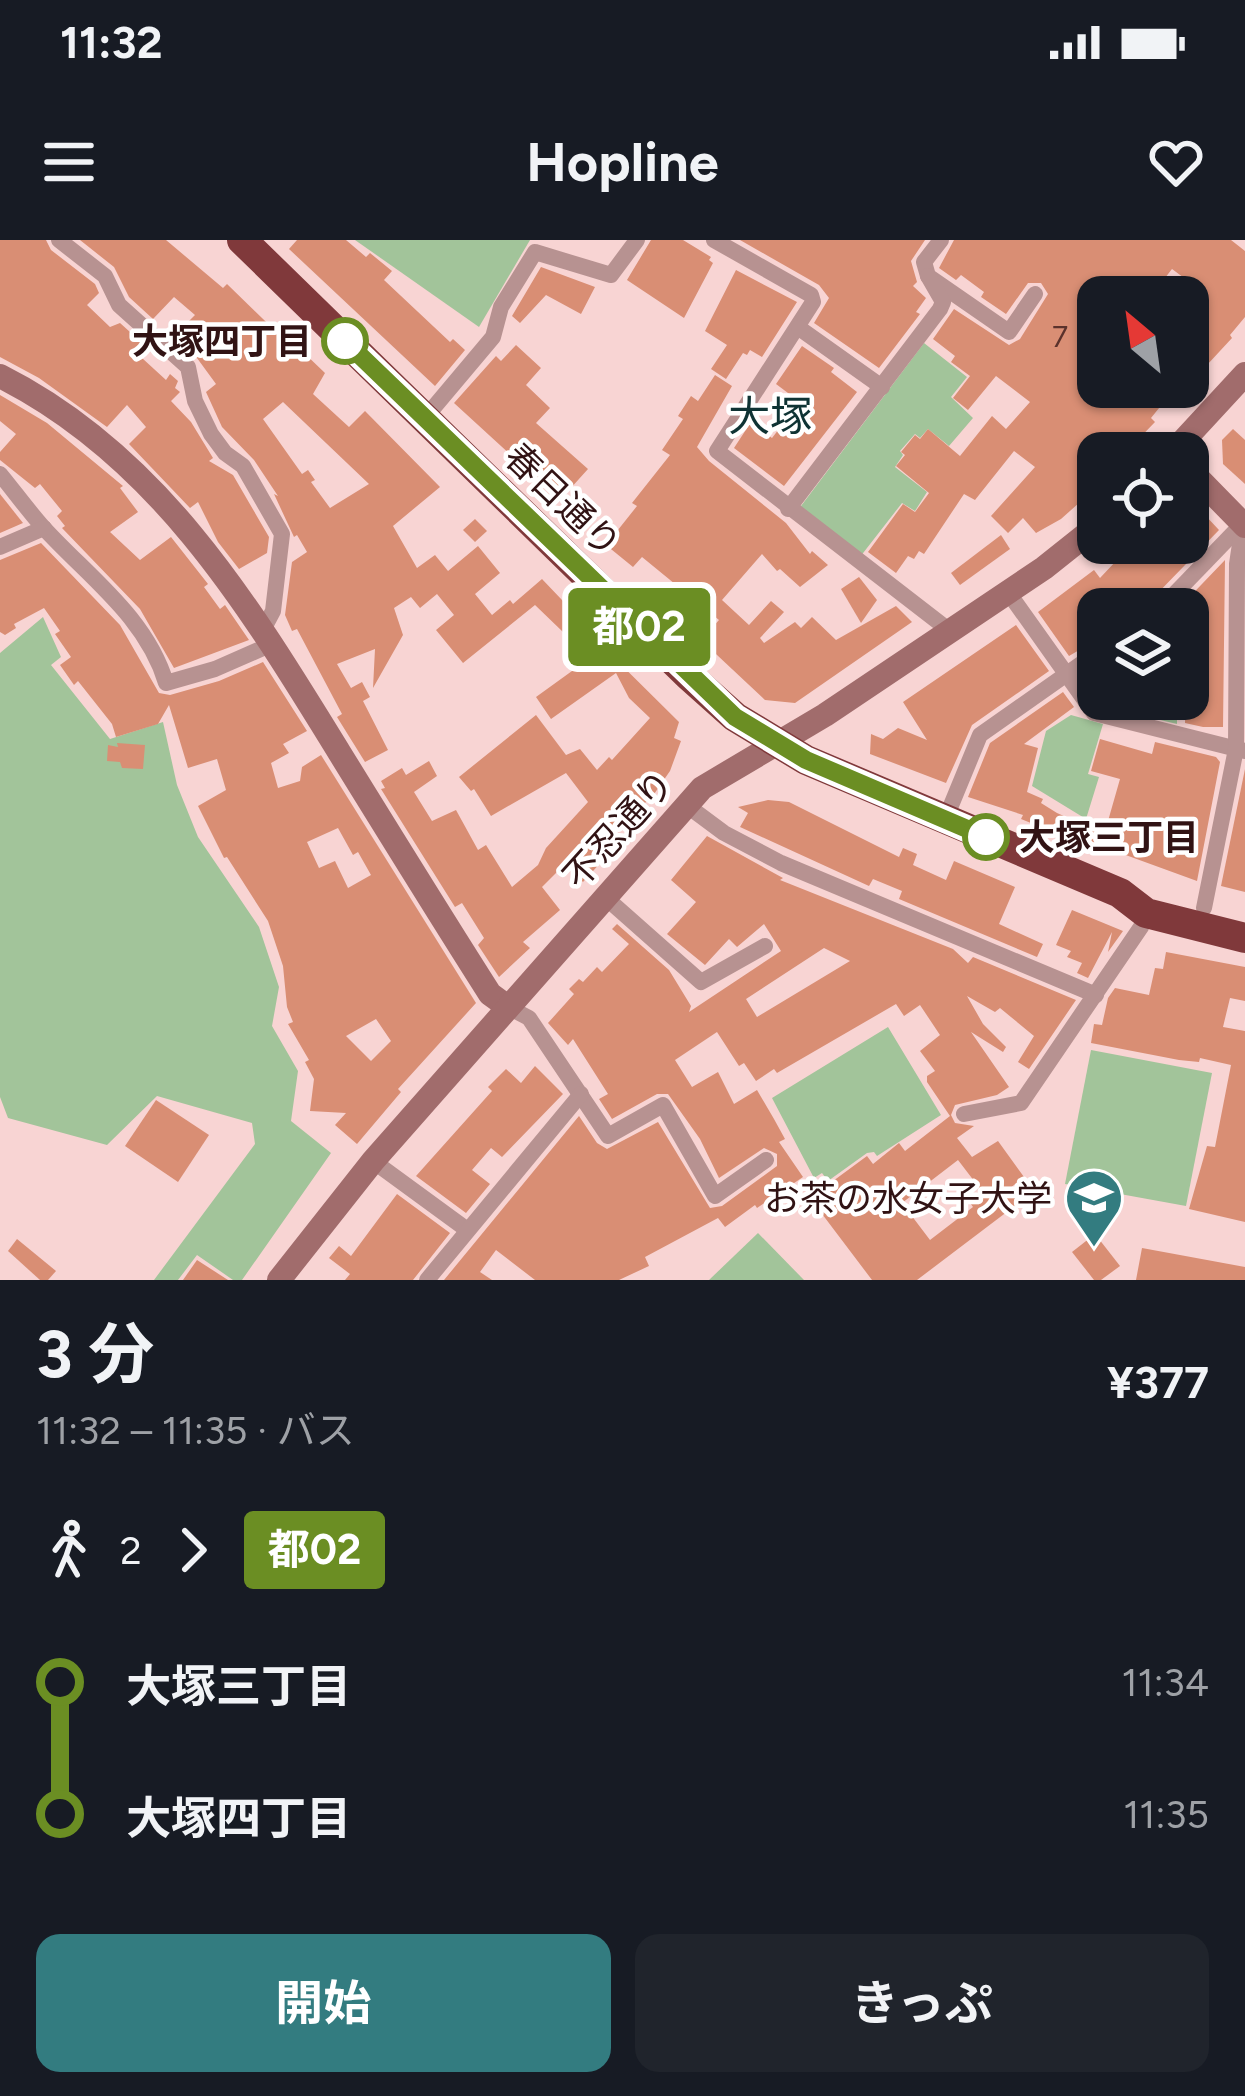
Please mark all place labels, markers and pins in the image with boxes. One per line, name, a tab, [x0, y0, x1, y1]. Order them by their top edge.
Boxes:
marker: 大塚四丁目	[323, 319, 367, 363]
place label: 大塚四丁目	[132, 320, 312, 363]
marker: 大塚三丁目	[964, 815, 1008, 859]
place label: 大塚三丁目	[1019, 816, 1199, 859]
school or university icon: お茶の水女子大学	[1063, 1167, 1125, 1249]
place label: お茶の水女子大学	[764, 1177, 1052, 1220]

